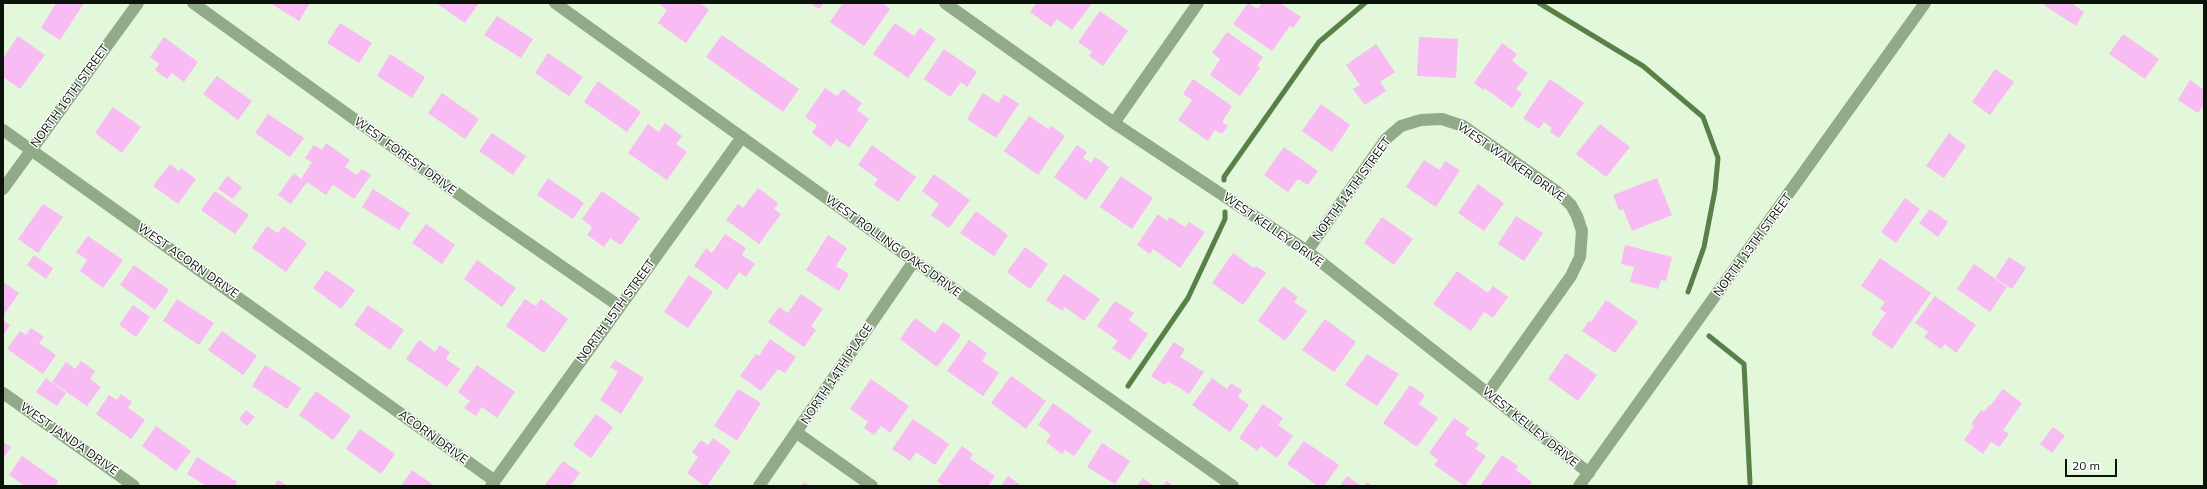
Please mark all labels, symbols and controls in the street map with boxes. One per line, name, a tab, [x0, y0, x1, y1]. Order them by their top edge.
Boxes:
street label: NORTH 16TH STREET	[28, 42, 112, 150]
street label: WEST FOREST DRIVE	[351, 114, 459, 198]
street label: WEST WALKER DRIVE	[1454, 119, 1568, 205]
street label: NORTH 14TH STREET	[1310, 135, 1394, 243]
street label: WEST KELLEY DRIVE	[1220, 190, 1326, 270]
street label: NORTH 13TH STREET	[1711, 191, 1795, 299]
street label: WEST ROLLING OAKS DRIVE	[822, 192, 964, 300]
street label: WEST ACORN DRIVE	[135, 221, 241, 301]
street label: NORTH 15TH STREET	[574, 257, 658, 365]
street label: NORTH 14TH PLACE	[798, 321, 876, 427]
street label: WEST KELLEY DRIVE	[1479, 384, 1581, 470]
street label: WEST JANDA DRIVE	[17, 400, 121, 478]
street label: ACORN DRIVE	[396, 407, 470, 467]
scale bar	[2067, 451, 2119, 477]
text: 20 m	[2072, 458, 2100, 473]

